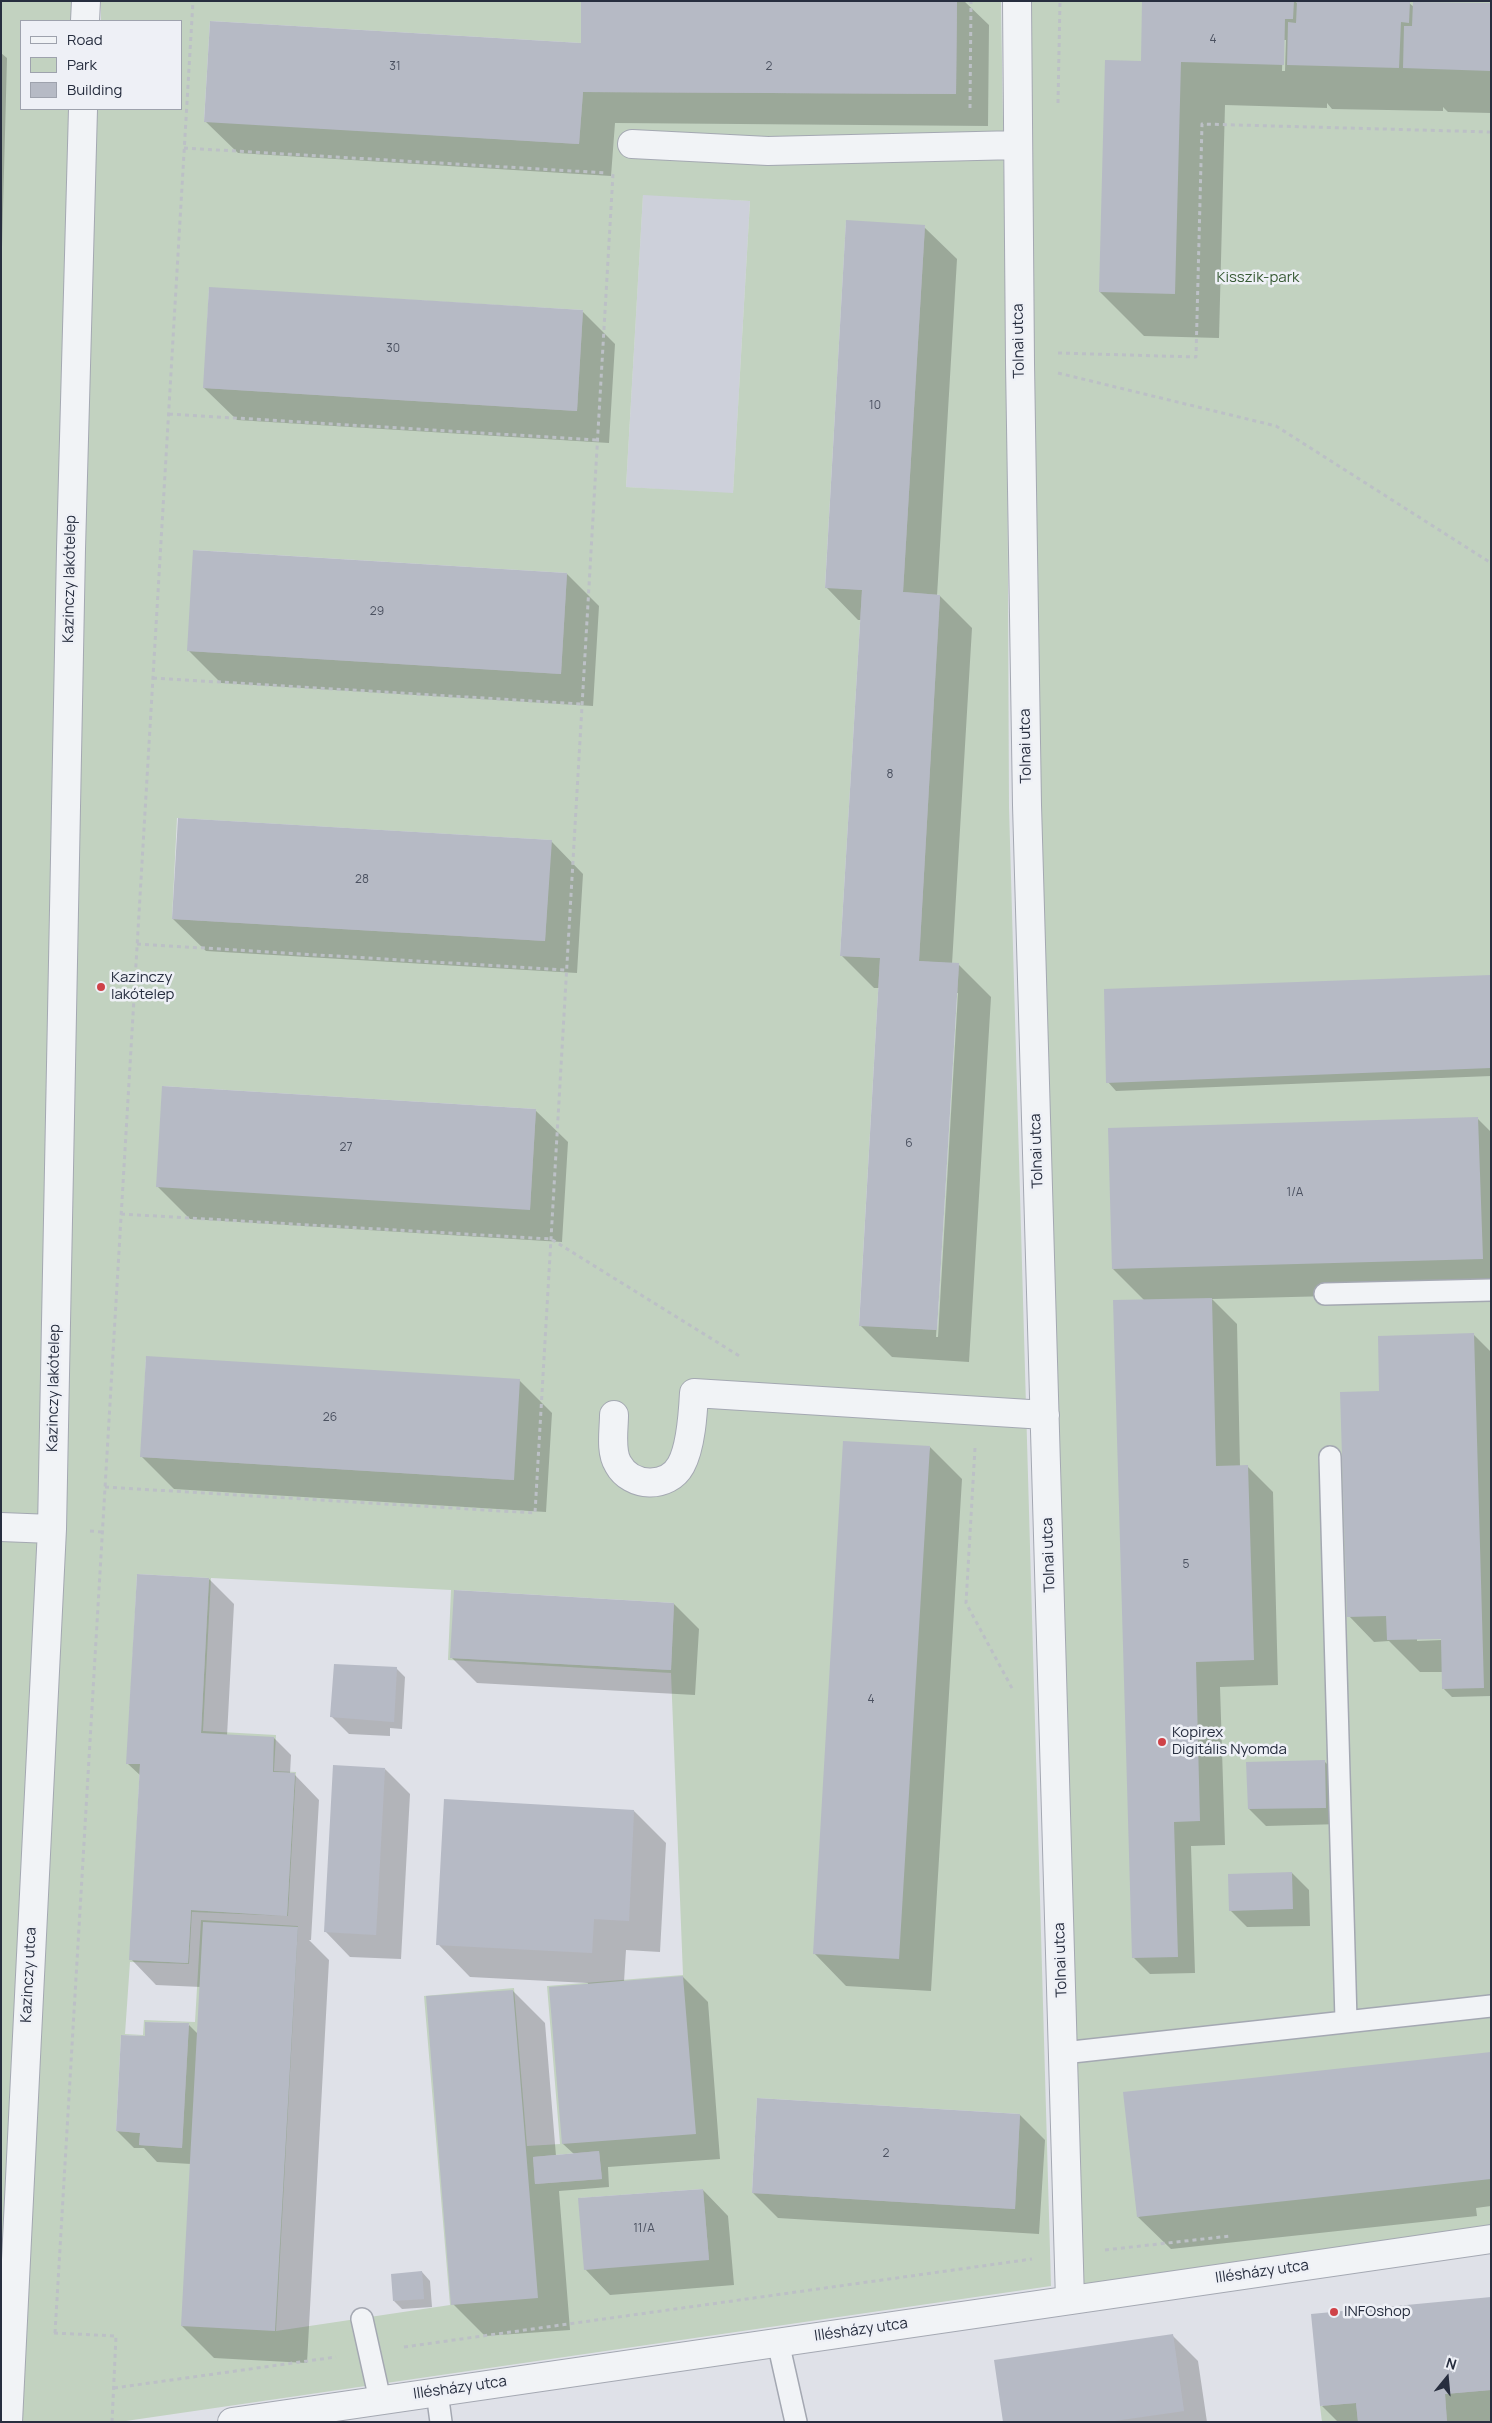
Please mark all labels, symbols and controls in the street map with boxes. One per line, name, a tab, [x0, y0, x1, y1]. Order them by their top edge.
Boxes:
legend	[20, 20, 182, 110]
text: Road	[67, 29, 103, 50]
house number: 4	[1209, 33, 1217, 47]
text: Park	[67, 54, 97, 75]
house number: 31	[389, 60, 401, 74]
house number: 2	[766, 60, 772, 74]
text: Building	[67, 79, 122, 100]
park label: Kisszik-park	[1217, 269, 1299, 287]
street label: Tolnai utca	[1009, 303, 1029, 379]
house number: 30	[386, 342, 400, 356]
house number: 10	[869, 399, 881, 413]
street label: Kazinczy lakótelep	[60, 515, 80, 643]
house number: 29	[370, 605, 384, 619]
street label: Tolnai utca	[1016, 708, 1036, 784]
house number: 8	[887, 768, 893, 782]
house number: 28	[355, 873, 369, 887]
place label: Kazinczy lakótelep	[111, 969, 174, 1004]
marker: Kazinczy lakótelep	[95, 981, 107, 993]
street label: Tolnai utca	[1027, 1113, 1047, 1189]
house number: 6	[905, 1137, 913, 1151]
house number: 27	[340, 1141, 352, 1155]
house number: 1/A	[1287, 1186, 1303, 1200]
street label: Kazinczy lakótelep	[44, 1324, 64, 1452]
house number: 26	[323, 1411, 337, 1425]
street label: Tolnai utca	[1039, 1517, 1059, 1593]
house number: 5	[1183, 1558, 1189, 1572]
house number: 4	[867, 1693, 875, 1707]
place label: Kopirex Digitális Nyomda	[1172, 1724, 1287, 1759]
marker: Kopirex Digitális Nyomda	[1156, 1736, 1168, 1748]
street label: Tolnai utca	[1051, 1922, 1071, 1998]
street label: Kazinczy utca	[18, 1927, 40, 2023]
house number: 2	[883, 2147, 889, 2161]
house number: 11/A	[633, 2222, 655, 2236]
street label: Illésházy utca	[1214, 2257, 1310, 2287]
place label: INFOshop	[1344, 2303, 1411, 2321]
marker: INFOshop	[1328, 2306, 1340, 2318]
street label: Illésházy utca	[813, 2315, 909, 2345]
north arrow	[1422, 2353, 1472, 2403]
text: N	[1444, 2353, 1459, 2374]
street label: Illésházy utca	[412, 2373, 508, 2403]

